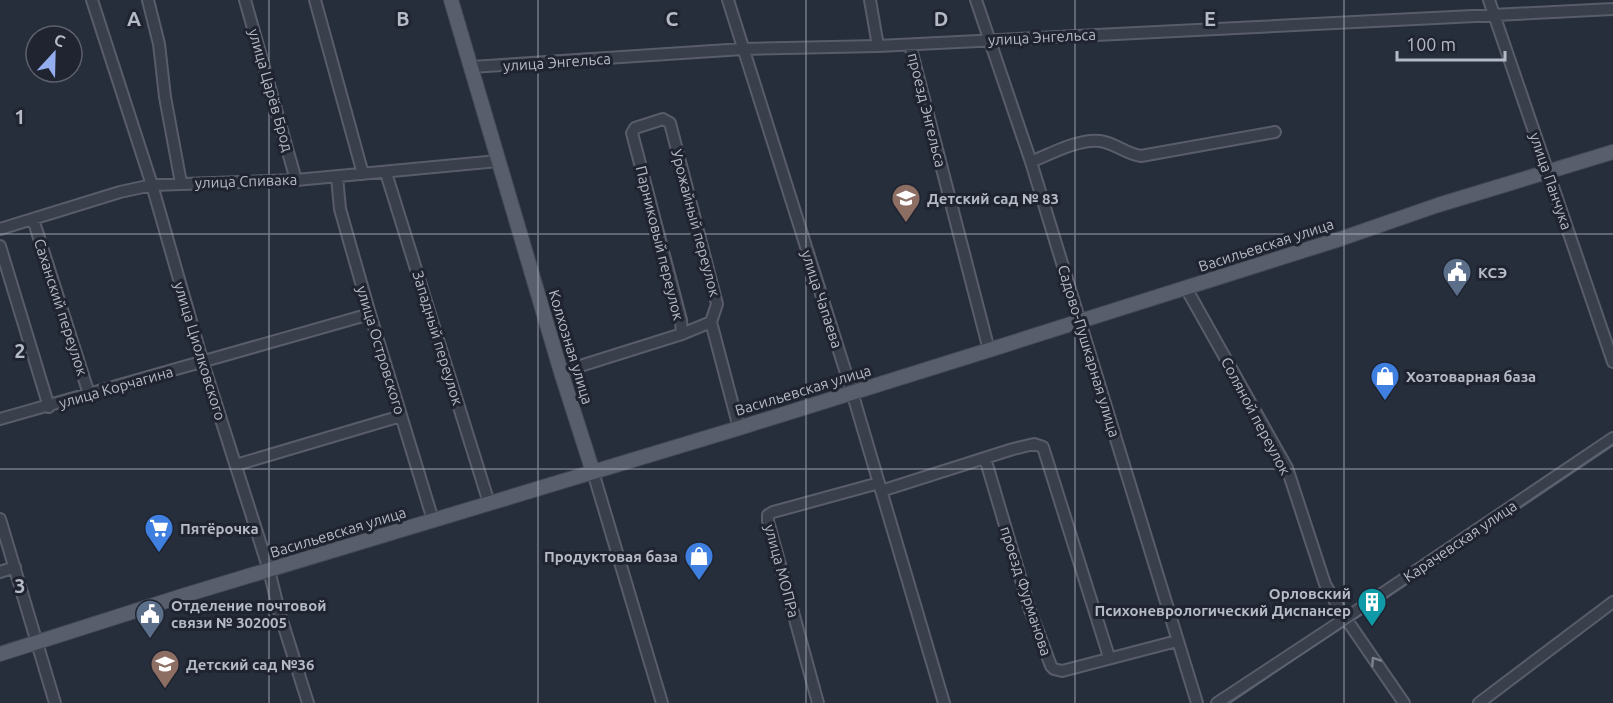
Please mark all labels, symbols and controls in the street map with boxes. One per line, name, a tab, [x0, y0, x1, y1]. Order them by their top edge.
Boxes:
text: A	[127, 7, 141, 30]
text: B	[396, 7, 410, 30]
text: C	[666, 7, 679, 30]
text: D	[934, 7, 948, 30]
text: E	[1204, 7, 1216, 30]
north arrow	[24, 24, 84, 84]
scale bar	[1397, 24, 1505, 62]
street label: улица Энгельса	[988, 26, 1096, 48]
street label: улица Царёв Брод	[245, 27, 297, 154]
text: С	[52, 30, 68, 50]
text: 100 m	[1406, 34, 1456, 54]
street label: улица Энгельса	[503, 50, 611, 74]
street label: проезд Энгельса	[905, 51, 949, 169]
text: 1	[14, 105, 26, 128]
street label: улица Панчука	[1526, 130, 1576, 232]
street label: Урожайный переулок	[668, 147, 724, 299]
street label: Парниковый переулок	[633, 164, 687, 322]
street label: улица Спивака	[194, 171, 298, 191]
school or university icon: Детский сад № 83	[890, 182, 922, 224]
place label: Детский сад № 83	[927, 190, 1059, 207]
street label: Васильевская улица	[1196, 215, 1336, 275]
street label: Саханский переулок	[31, 236, 91, 378]
street label: улица Чапаева	[798, 248, 846, 350]
public building icon: КСЭ	[1441, 256, 1473, 298]
street label: Садово-Пушкарная улица	[1055, 263, 1123, 439]
place label: КСЭ	[1478, 264, 1507, 281]
street label: Западный переулок	[409, 269, 467, 408]
street label: улица Циолковского	[171, 280, 229, 422]
street label: улица Островского	[353, 284, 409, 416]
street label: Колхозная улица	[546, 288, 596, 406]
text: 2	[14, 339, 26, 362]
street label: Соляной переулок	[1218, 354, 1294, 478]
shop icon: Хозтоварная база	[1369, 360, 1401, 402]
street label: Васильевская улица	[733, 361, 873, 419]
street label: улица Корчагина	[57, 363, 175, 411]
place label: Хозтоварная база	[1406, 368, 1536, 385]
street label: Карачевская улица	[1400, 497, 1520, 585]
street label: Васильевская улица	[268, 503, 408, 561]
supermarket icon: Пятёрочка	[143, 512, 175, 554]
place label: Пятёрочка	[180, 520, 259, 537]
street label: улица МОПРа	[761, 522, 803, 620]
street label: проезд Фурманова	[997, 524, 1055, 658]
shop icon: Продуктовая база	[683, 540, 715, 582]
place label: Продуктовая база	[544, 548, 678, 565]
text: 3	[14, 574, 26, 597]
place label: Орловский Психоневрологический Диспансер	[1094, 585, 1351, 619]
building icon: Орловский Психоневрологический Диспансер	[1356, 586, 1388, 628]
place label: Отделение почтовой связи № 302005	[171, 597, 326, 631]
public building icon: Отделение почтовой связи № 302005	[134, 598, 166, 640]
school or university icon: Детский сад №36	[149, 648, 181, 690]
place label: Детский сад №36	[186, 656, 314, 673]
one-way arrow	[1370, 657, 1382, 667]

